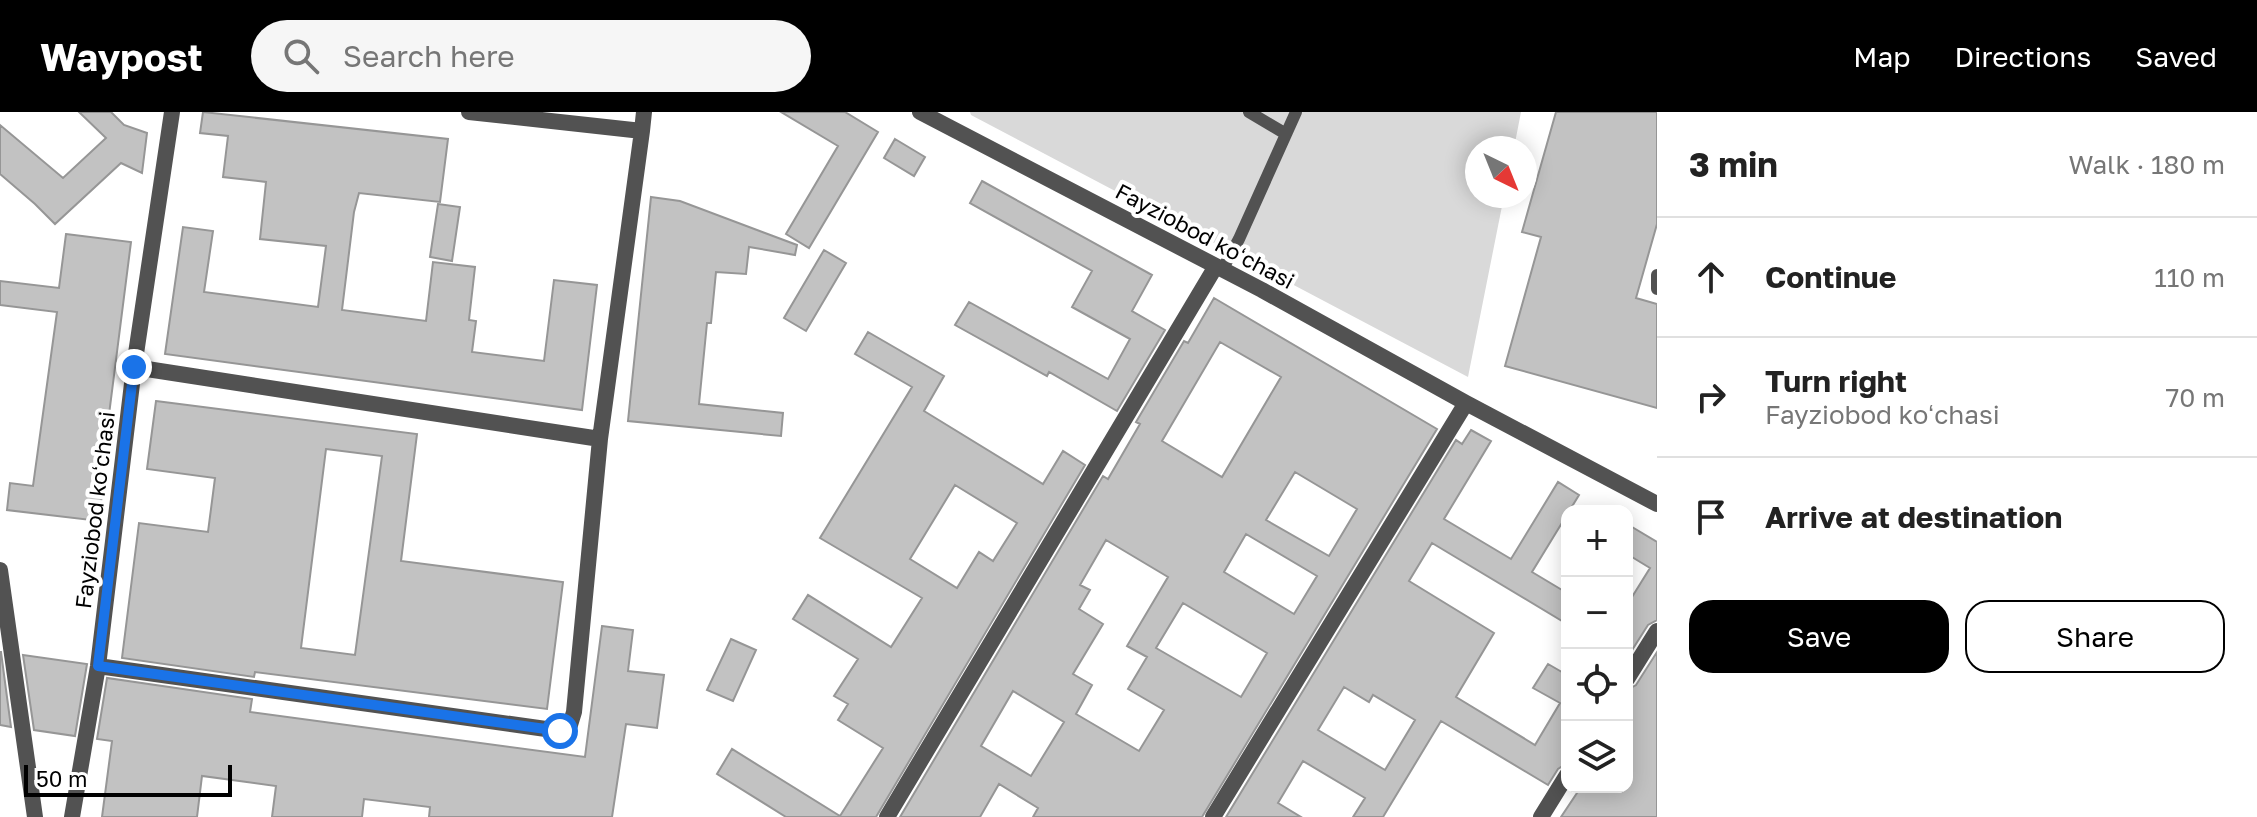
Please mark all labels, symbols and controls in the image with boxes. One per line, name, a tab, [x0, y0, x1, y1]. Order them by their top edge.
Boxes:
search box	[251, 20, 811, 92]
text: Waypost	[40, 34, 203, 79]
icon: search	[279, 34, 323, 78]
text: Search here	[343, 38, 515, 74]
text: Map	[1853, 40, 1910, 73]
text: Directions	[1954, 40, 2091, 73]
text: Saved	[2135, 40, 2217, 73]
north arrow	[1465, 136, 1537, 208]
text: 3 min	[1689, 144, 1778, 184]
text: Walk · 180 m	[2068, 149, 2225, 180]
street label: Fayziobod koʻchasi	[1111, 177, 1299, 294]
icon: ahead	[1689, 255, 1733, 299]
text: Continue	[1765, 259, 1896, 295]
text: 110 m	[2154, 262, 2225, 293]
route end	[116, 349, 152, 385]
text: Turn right	[1765, 363, 1907, 399]
icon: right	[1689, 375, 1733, 419]
text: 70 m	[2166, 382, 2225, 413]
text: Fayziobod koʻchasi	[1765, 399, 2000, 430]
street label: Fayziobod koʻchasi	[69, 410, 120, 610]
icon: arrive	[1689, 495, 1733, 539]
text: Arrive at destination	[1765, 499, 2062, 535]
map controls	[1561, 505, 1633, 793]
button: +	[1561, 505, 1633, 577]
button: −	[1561, 577, 1633, 649]
button: Save	[1689, 600, 1949, 673]
button: Share	[1965, 600, 2225, 673]
button: locate	[1561, 649, 1633, 721]
route start	[542, 713, 578, 749]
button: layers	[1561, 721, 1633, 793]
scale bar	[24, 761, 232, 797]
text: 50 m	[36, 765, 87, 792]

